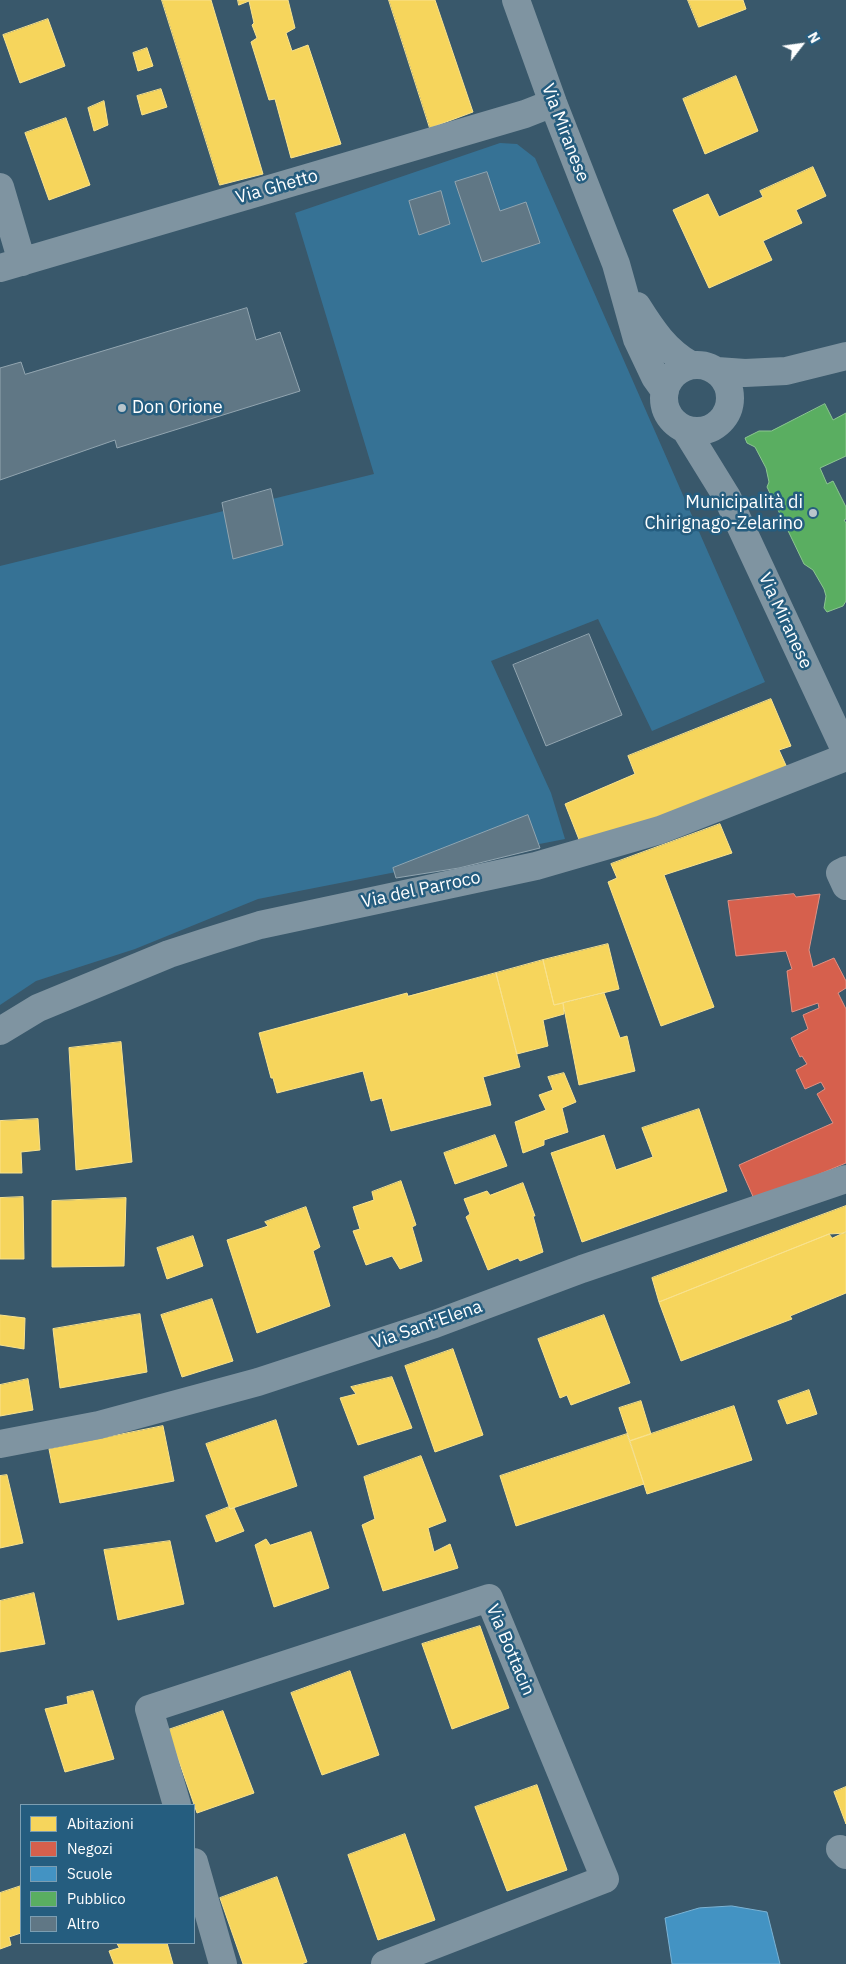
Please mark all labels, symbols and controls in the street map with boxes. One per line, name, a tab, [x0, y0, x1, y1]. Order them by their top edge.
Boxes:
north arrow	[776, 20, 826, 70]
text: N	[804, 29, 824, 46]
street label: Via Miranese	[536, 81, 594, 185]
street label: Via Ghetto	[233, 165, 321, 209]
place label: Don Orione	[132, 397, 223, 419]
marker: Don Orione	[116, 402, 128, 414]
place label: Municipalità di Chirignago-Zelarino	[644, 492, 803, 534]
marker: Municipalità di Chirignago-Zelarino	[807, 507, 819, 519]
street label: Via Miranese	[753, 570, 817, 672]
street label: Via del Parroco	[359, 867, 483, 913]
street label: Via Sant'Elena	[369, 1296, 485, 1354]
street label: Via Bottacin	[481, 1601, 539, 1699]
legend	[20, 1804, 195, 1944]
text: Abitazioni	[67, 1814, 134, 1833]
text: Negozi	[67, 1839, 113, 1858]
text: Scuole	[67, 1864, 113, 1883]
text: Pubblico	[67, 1889, 126, 1908]
text: Altro	[67, 1914, 100, 1933]

